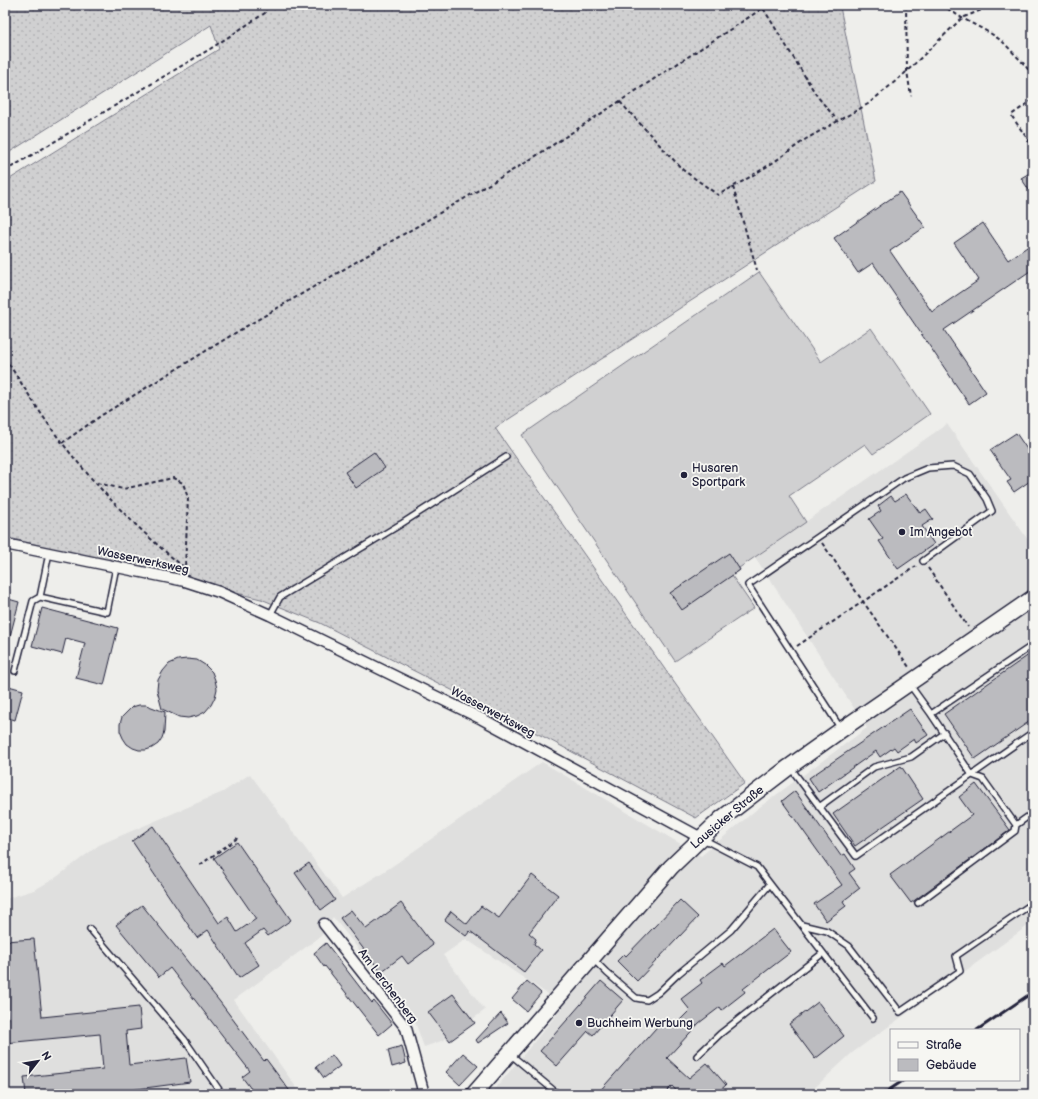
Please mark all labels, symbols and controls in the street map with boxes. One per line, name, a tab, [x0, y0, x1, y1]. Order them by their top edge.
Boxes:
place label: Husaren Sportpark	[692, 461, 745, 490]
marker: Husaren Sportpark	[679, 470, 689, 480]
place label: Im Angebot	[910, 525, 972, 540]
marker: Im Angebot	[897, 527, 907, 537]
street label: Wasserwerksweg	[96, 543, 190, 578]
street label: Wasserwerksweg	[448, 684, 538, 741]
street label: Lausicker Straße	[688, 782, 767, 852]
street label: Am Lerchenberg	[354, 946, 421, 1027]
place label: Buchheim Werbung	[587, 1016, 693, 1031]
marker: Buchheim Werbung	[574, 1018, 584, 1028]
legend	[890, 1029, 1020, 1081]
text: Straße	[926, 1038, 962, 1053]
north arrow	[18, 1041, 58, 1081]
text: N	[38, 1049, 54, 1063]
text: Gebäude	[926, 1058, 976, 1073]

